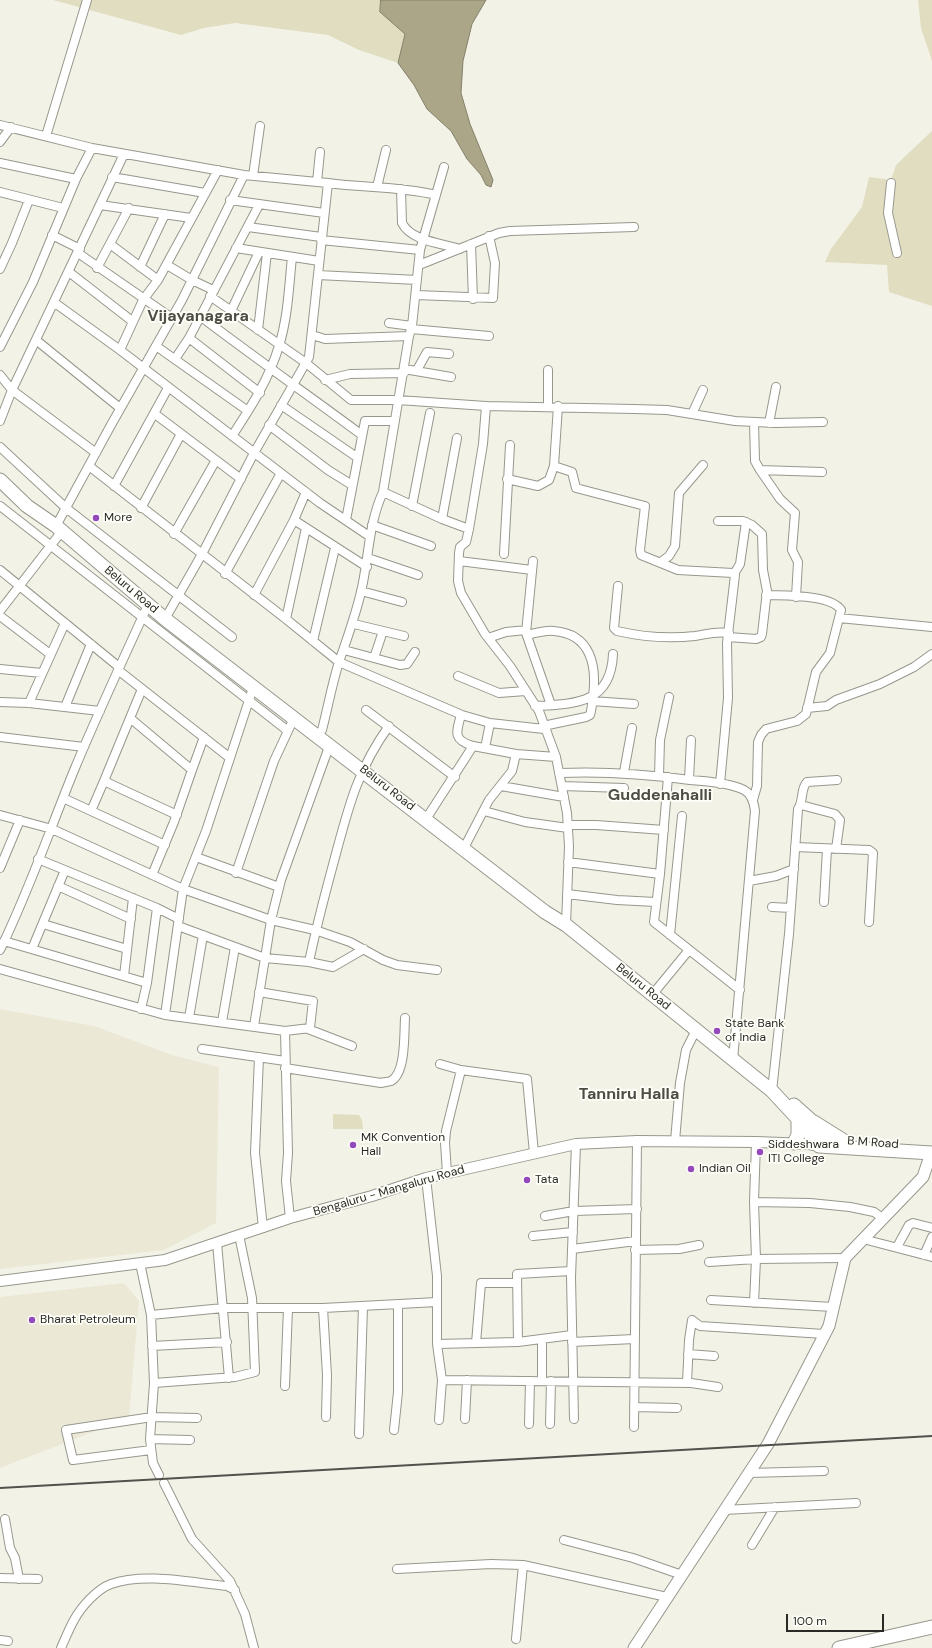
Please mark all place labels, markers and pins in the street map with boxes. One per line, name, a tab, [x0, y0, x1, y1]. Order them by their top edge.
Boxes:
place label: More	[104, 511, 132, 525]
marker: More	[91, 513, 101, 523]
place label: State Bank of India	[725, 1017, 784, 1045]
marker: State Bank of India	[712, 1026, 722, 1036]
place label: MK Convention Hall	[361, 1131, 445, 1159]
place label: Siddeshwara ITI College	[768, 1138, 839, 1166]
marker: MK Convention Hall	[348, 1140, 358, 1150]
marker: Siddeshwara ITI College	[755, 1147, 765, 1157]
place label: Indian Oil	[699, 1162, 751, 1176]
marker: Indian Oil	[686, 1164, 696, 1174]
place label: Tata	[535, 1173, 558, 1187]
marker: Tata	[522, 1175, 532, 1185]
place label: Bharat Petroleum	[40, 1313, 136, 1327]
marker: Bharat Petroleum	[27, 1315, 37, 1325]

